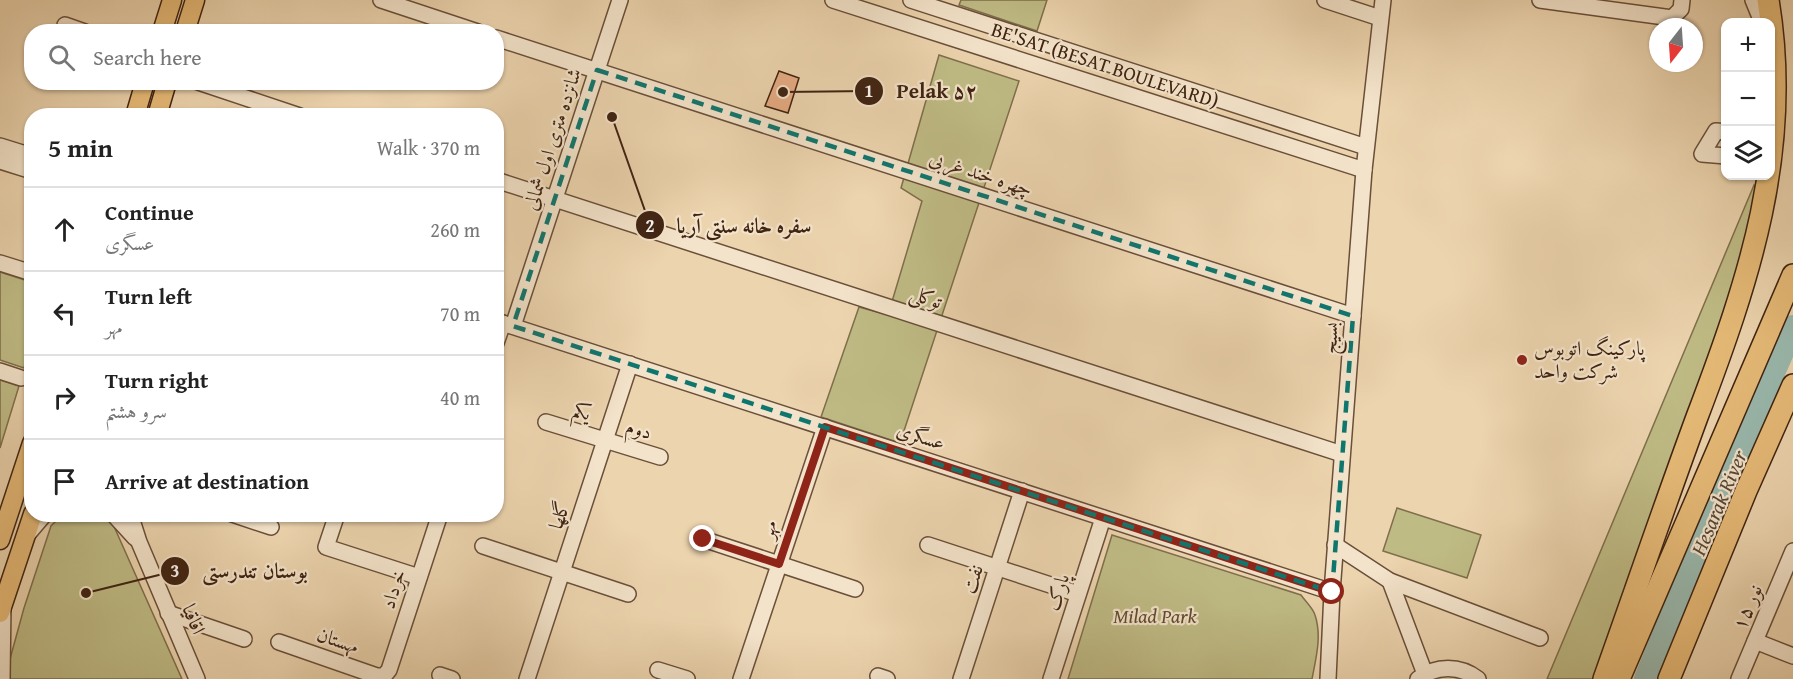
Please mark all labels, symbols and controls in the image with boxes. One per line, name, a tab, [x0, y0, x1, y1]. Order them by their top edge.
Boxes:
street label: BE'SAT (BESAT BOULEVARD)	[988, 14, 1223, 115]
north arrow	[1649, 18, 1703, 72]
map controls	[1721, 18, 1775, 180]
button: +	[1721, 18, 1775, 72]
search box	[24, 24, 504, 90]
icon: search	[45, 41, 78, 74]
text: Search here	[93, 41, 202, 73]
street label: شانزده متری اول شمالی	[515, 64, 588, 214]
callout: Pelak ۵۲	[854, 72, 989, 111]
button: −	[1721, 72, 1775, 126]
text: Pelak ۵۲	[897, 75, 977, 106]
text: 1	[864, 77, 874, 104]
button: layers	[1721, 126, 1775, 180]
text: 5 min	[48, 128, 113, 167]
text: Walk · 370 m	[377, 133, 480, 162]
street label: چهره خند غربی	[926, 142, 1036, 204]
text: Continue	[105, 196, 194, 228]
callout: سفره خانه سنتی آریا	[635, 206, 824, 245]
text: سفره خانه سنتی آریا	[677, 210, 811, 241]
text: 2	[645, 212, 655, 239]
icon: ahead	[48, 213, 81, 246]
text: 260 m	[430, 215, 480, 244]
text: عسگری	[105, 228, 154, 257]
street label: توکلی	[906, 278, 946, 316]
text: Turn left	[105, 280, 192, 312]
icon: left	[48, 297, 81, 330]
text: 70 m	[440, 299, 480, 328]
text: مهر	[105, 312, 122, 341]
street label: بسیج	[1314, 320, 1349, 355]
place label: پارکینگ اتوبوس شرکت واحد	[1534, 333, 1646, 385]
marker: پارکینگ اتوبوس شرکت واحد	[1515, 353, 1529, 367]
text: Turn right	[105, 364, 208, 396]
icon: right	[48, 381, 81, 414]
text: 40 m	[440, 383, 480, 412]
street label: یکم	[568, 394, 596, 432]
text: سرو هشتم	[105, 396, 167, 425]
street label: دوم	[621, 411, 656, 450]
street label: عسگری	[893, 414, 949, 457]
water label: Hesarak River	[1682, 444, 1755, 561]
icon: arrive	[48, 465, 81, 498]
text: Arrive at destination	[105, 465, 309, 497]
street label: گلها	[540, 497, 577, 533]
street label: مهر	[750, 516, 784, 544]
route end	[689, 525, 715, 551]
callout: بوستان تندرستی	[160, 551, 320, 590]
text: بوستان تندرستی	[202, 555, 308, 586]
text: 3	[170, 557, 180, 584]
street label: نفت	[953, 560, 990, 597]
street label: خرداد	[373, 565, 412, 612]
street label: پارک	[1037, 568, 1077, 614]
route start	[1318, 578, 1344, 604]
street label: نور ۱۵	[1724, 580, 1769, 634]
street label: اقاقیا	[175, 599, 214, 638]
park label: Milad Park	[1113, 601, 1198, 630]
street label: مهستان	[313, 619, 363, 660]

